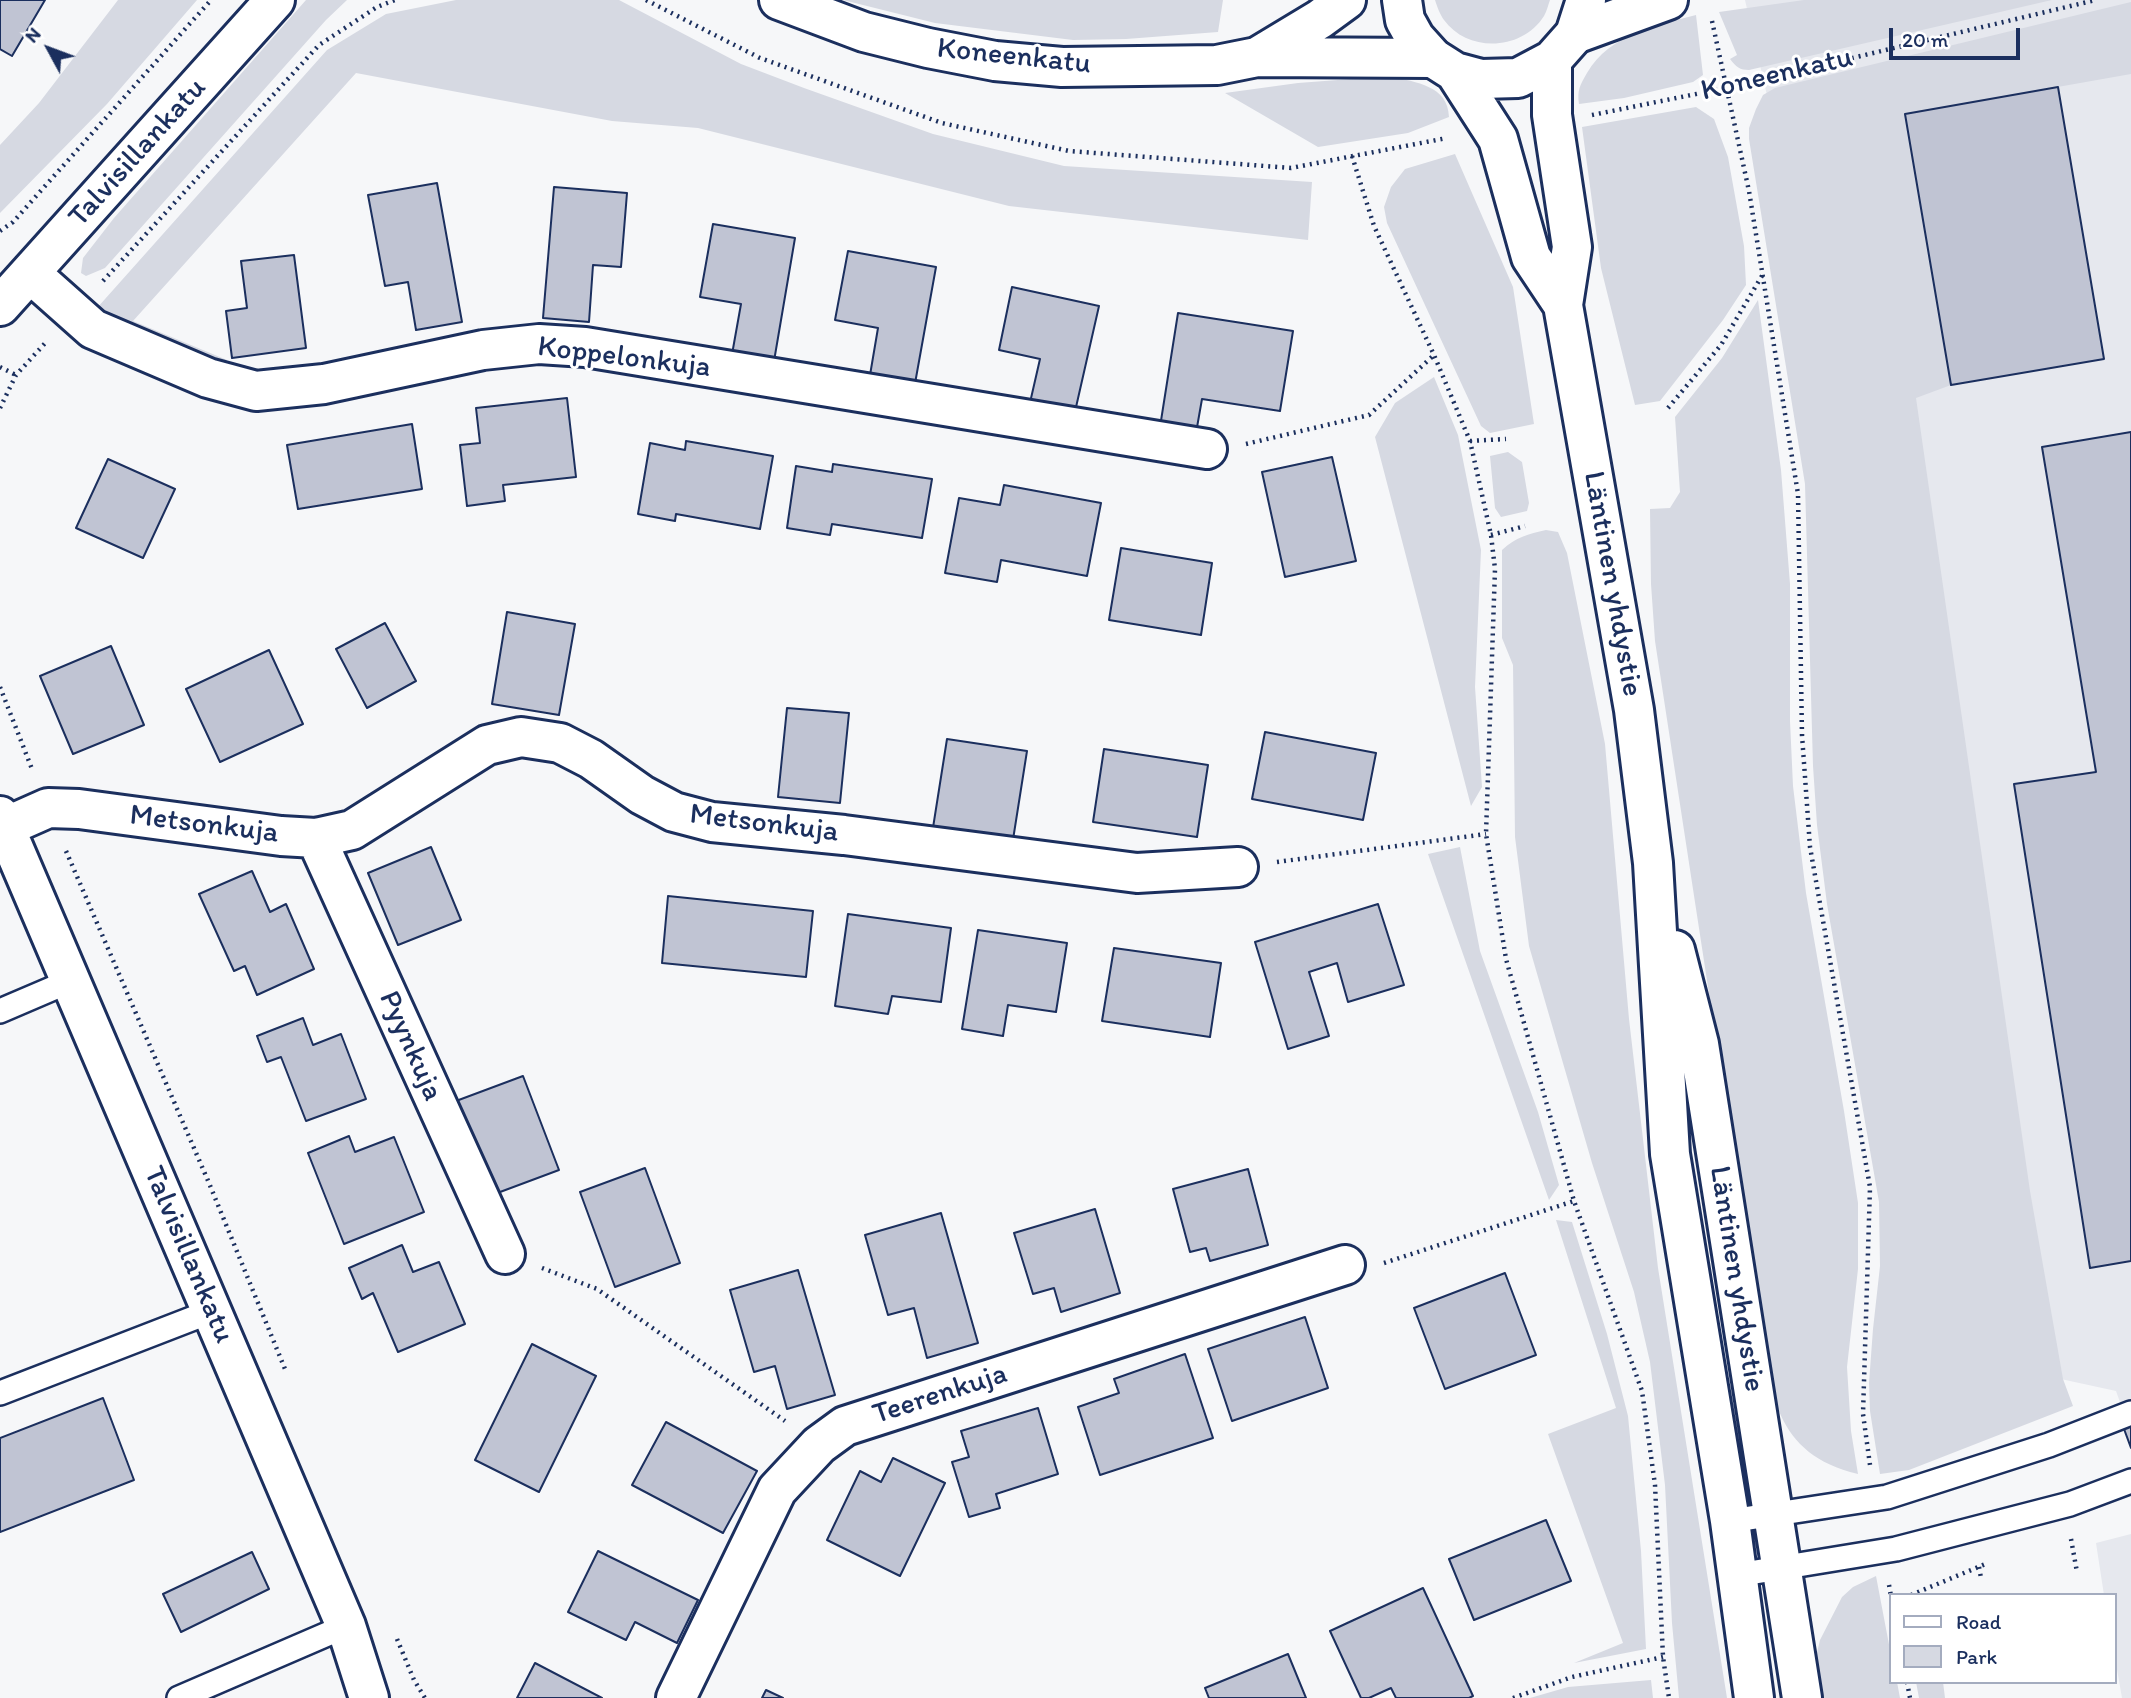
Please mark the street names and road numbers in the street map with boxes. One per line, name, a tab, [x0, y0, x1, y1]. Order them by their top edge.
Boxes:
street label: Koneenkatu	[935, 31, 1093, 83]
street label: Koneenkatu	[1698, 40, 1856, 110]
street label: Talvisillankatu	[62, 71, 214, 235]
street label: Koppelonkuja	[535, 330, 713, 386]
street label: Läntinen yhdystie	[1574, 469, 1650, 699]
street label: Metsonkuja	[687, 797, 841, 851]
street label: Metsonkuja	[127, 798, 281, 852]
street label: Pyynkuja	[370, 986, 450, 1106]
street label: Talvisillankatu	[135, 1161, 241, 1349]
street label: Läntinen yhdystie	[1700, 1164, 1772, 1394]
street label: Teerenkuja	[868, 1356, 1012, 1434]

